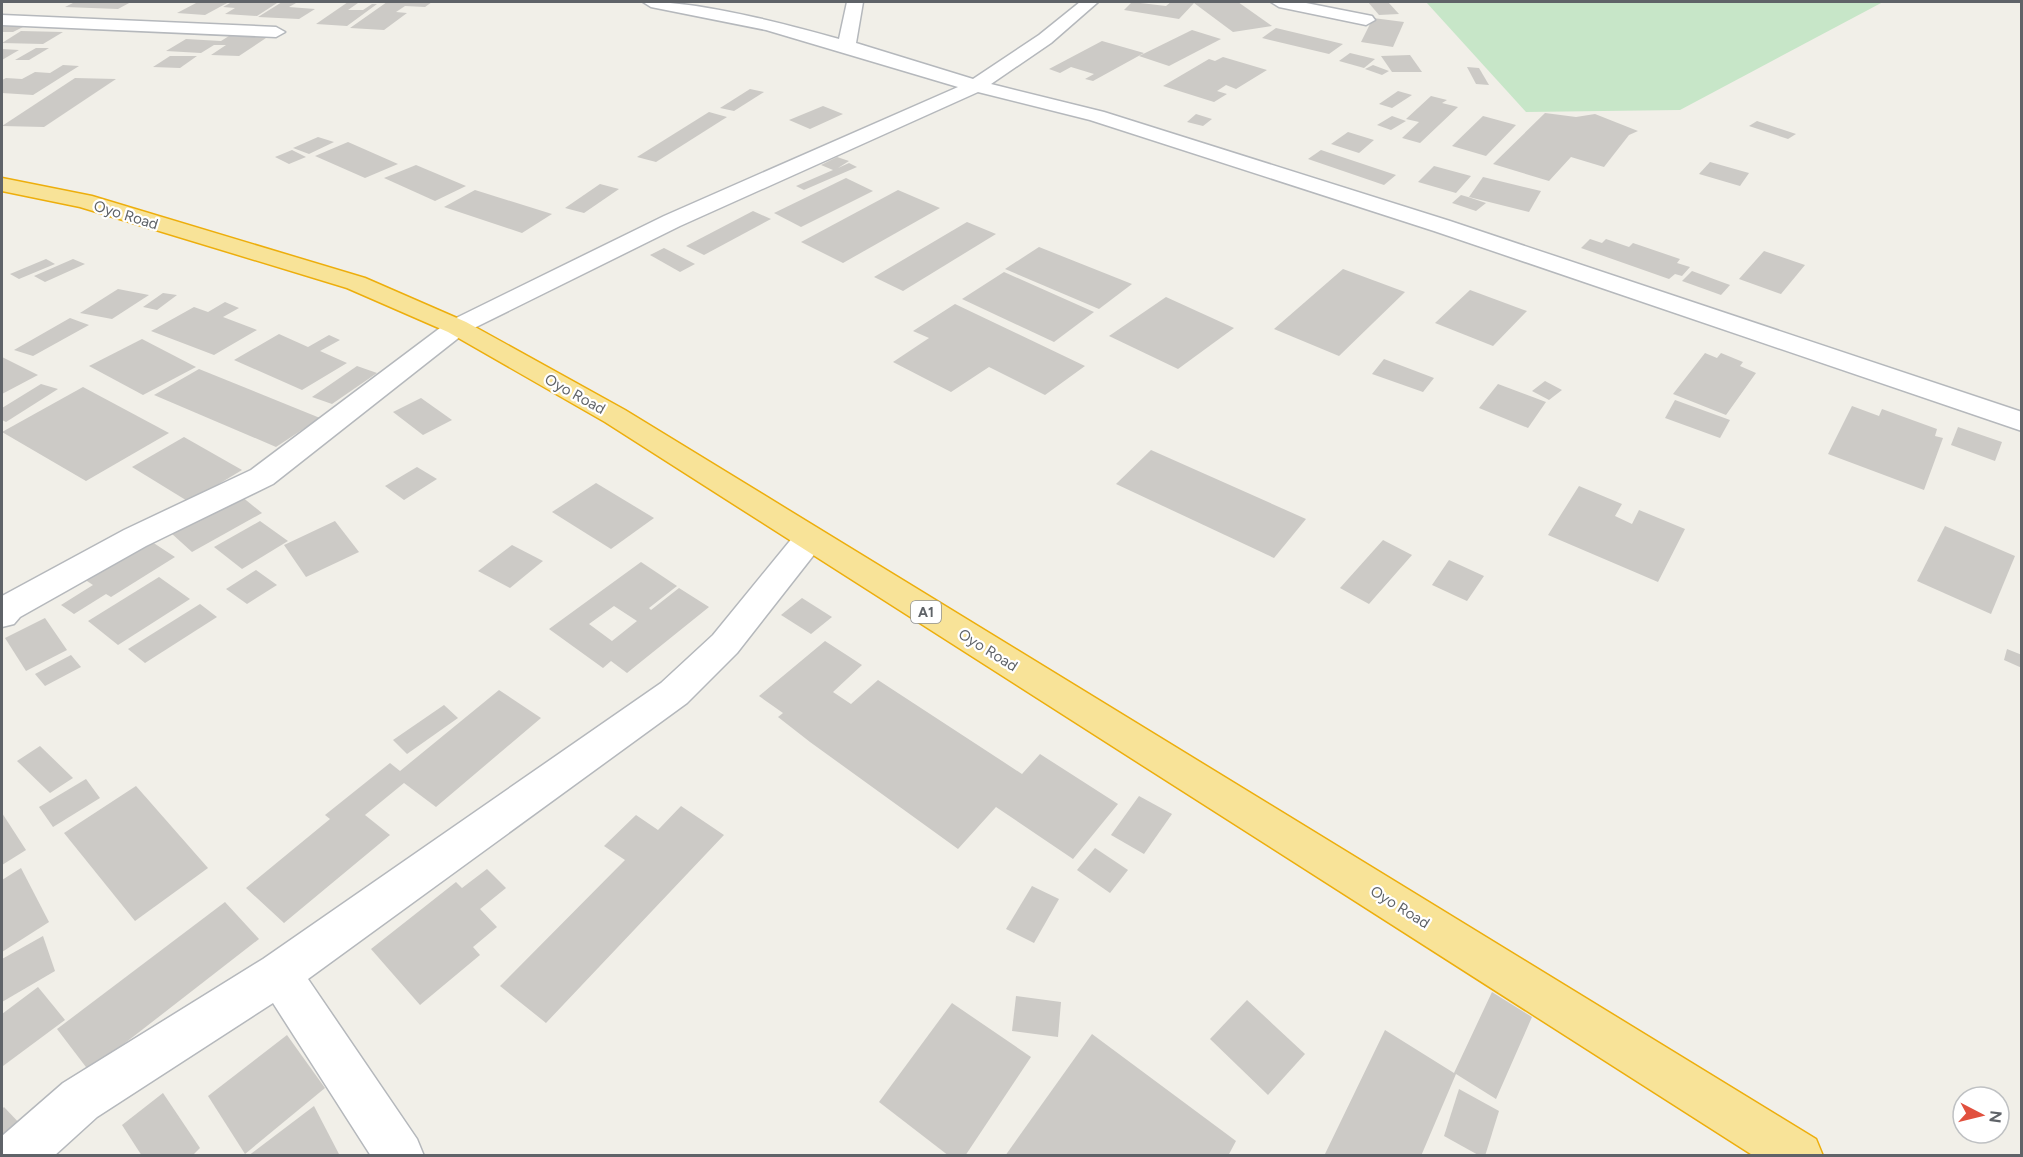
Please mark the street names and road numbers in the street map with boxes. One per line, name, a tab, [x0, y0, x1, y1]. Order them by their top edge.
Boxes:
street label: Oyo Road	[92, 197, 160, 233]
street label: Oyo Road	[542, 370, 608, 418]
road number: A1	[911, 601, 941, 623]
street label: Oyo Road	[955, 625, 1021, 675]
street label: Oyo Road	[1367, 882, 1433, 932]

